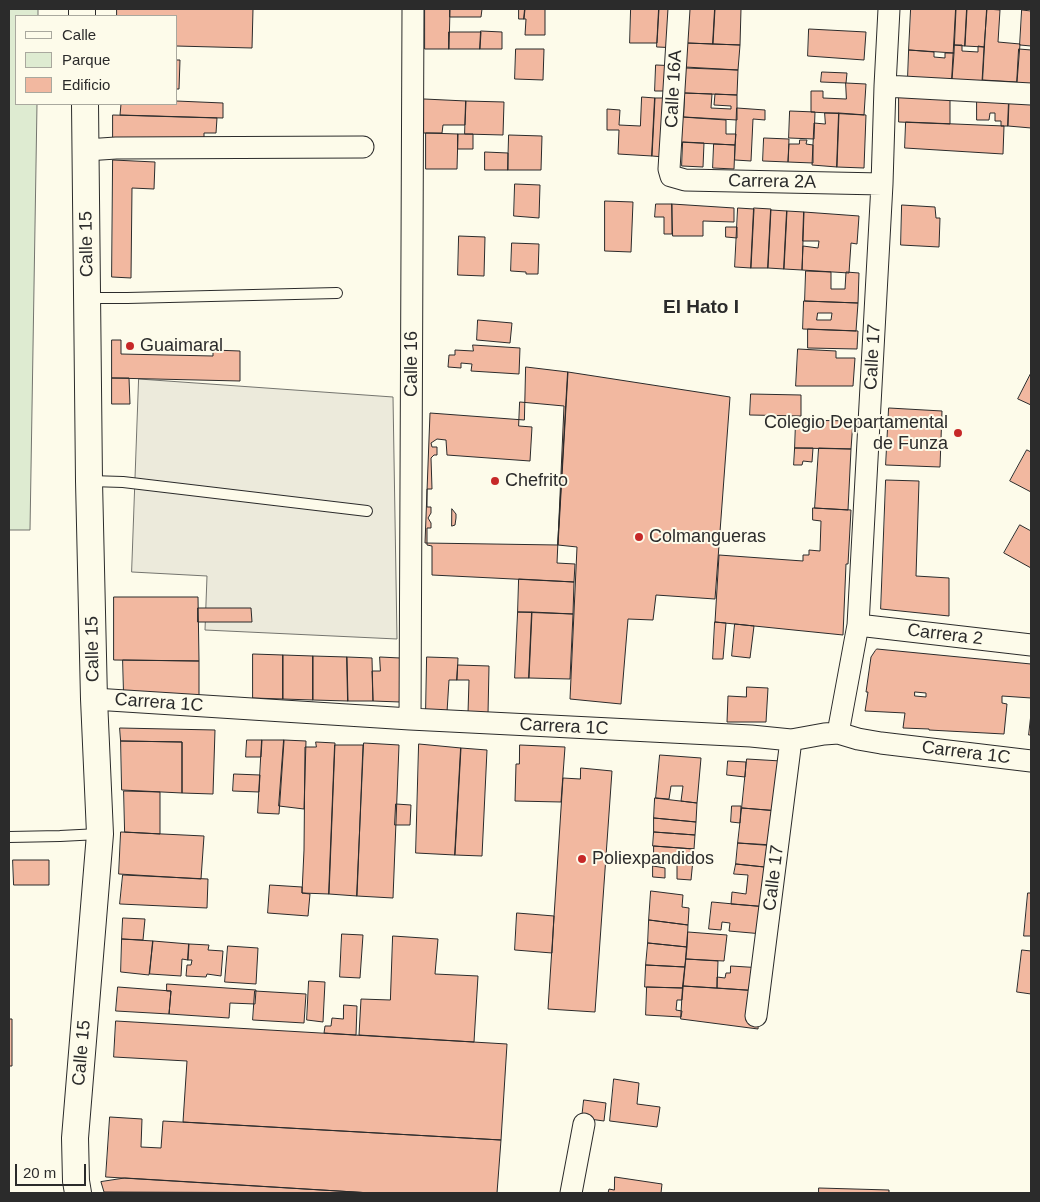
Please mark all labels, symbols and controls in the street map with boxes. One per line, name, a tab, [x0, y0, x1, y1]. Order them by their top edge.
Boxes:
legend	[15, 15, 178, 105]
text: Calle	[62, 26, 96, 43]
street label: Calle 16A	[661, 49, 687, 129]
text: Parque	[62, 51, 110, 68]
text: Edificio	[62, 76, 110, 93]
street label: Carrera 2A	[728, 170, 816, 194]
street label: Calle 15	[76, 211, 98, 277]
district label: El Hato I	[663, 297, 739, 319]
street label: Calle 17	[860, 323, 886, 391]
street label: Calle 16	[401, 331, 423, 397]
place label: Guaimaral	[140, 335, 223, 357]
marker: Guaimaral	[124, 340, 136, 352]
place label: Colegio Departamental de Funza	[764, 412, 948, 454]
marker: Colegio Departamental de Funza	[952, 427, 964, 439]
place label: Chefrito	[505, 470, 568, 492]
marker: Chefrito	[489, 475, 501, 487]
place label: Colmangueras	[649, 526, 766, 548]
marker: Colmangueras	[633, 531, 645, 543]
street label: Calle 15	[82, 616, 104, 682]
street label: Carrera 2	[906, 620, 984, 650]
street label: Carrera 1C	[114, 689, 204, 717]
street label: Carrera 1C	[519, 714, 609, 740]
street label: Carrera 1C	[921, 737, 1011, 769]
street label: Calle 17	[759, 844, 789, 912]
place label: Poliexpandidos	[592, 848, 714, 870]
marker: Poliexpandidos	[576, 853, 588, 865]
street label: Calle 15	[68, 1019, 96, 1087]
scale bar	[18, 1154, 89, 1186]
text: 20 m	[23, 1164, 56, 1181]

